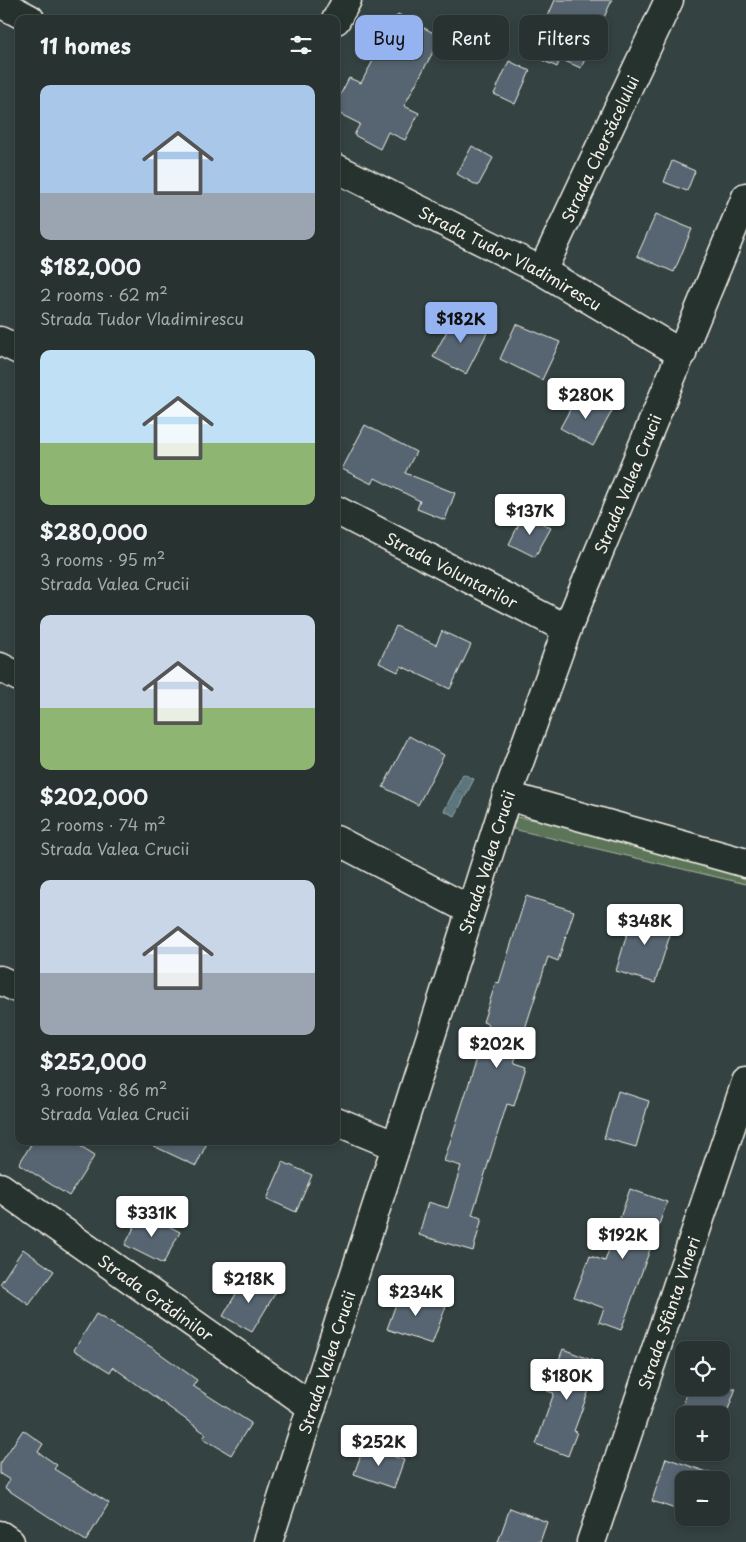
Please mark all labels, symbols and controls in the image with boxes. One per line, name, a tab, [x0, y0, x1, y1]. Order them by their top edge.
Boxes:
chip: Buy	[355, 15, 423, 60]
chip: Rent	[433, 15, 509, 60]
chip: Filters	[519, 15, 608, 60]
text: 11 homes	[40, 29, 131, 61]
icon: filters	[287, 31, 315, 59]
street label: Strada Chersăcelului	[554, 71, 644, 226]
icon: home	[133, 118, 223, 208]
street label: Strada Tudor Vladimirescu	[415, 199, 606, 316]
text: $182,000	[40, 250, 141, 282]
text: 2 rooms · 62 m²	[40, 282, 168, 306]
pin: $182K	[426, 302, 496, 344]
text: Strada Tudor Vladimirescu	[40, 306, 244, 330]
text: $182K	[436, 306, 486, 330]
pin: $280K	[551, 378, 621, 420]
text: $280K	[558, 382, 614, 406]
icon: home	[133, 383, 223, 473]
street label: Strada Valea Crucii	[588, 410, 667, 557]
pin: $137K	[495, 494, 565, 536]
text: $137K	[506, 498, 554, 522]
text: $280,000	[40, 515, 148, 547]
street label: Strada Voluntarilor	[381, 525, 523, 614]
text: 3 rooms · 95 m²	[40, 547, 165, 571]
text: Strada Valea Crucii	[40, 571, 189, 595]
icon: home	[133, 648, 223, 738]
text: $202,000	[40, 780, 148, 812]
street label: Strada Valea Crucii	[452, 787, 520, 937]
text: 2 rooms · 74 m²	[40, 812, 166, 836]
text: Strada Valea Crucii	[40, 836, 189, 860]
pin: $348K	[610, 904, 680, 946]
text: $348K	[618, 908, 672, 932]
icon: home	[133, 913, 223, 1003]
pin: $202K	[462, 1026, 532, 1069]
text: $202K	[470, 1031, 524, 1055]
text: $252,000	[40, 1045, 146, 1077]
text: 3 rooms · 86 m²	[40, 1077, 167, 1101]
text: Strada Valea Crucii	[40, 1101, 189, 1125]
pin: $331K	[117, 1196, 187, 1238]
text: $331K	[127, 1200, 177, 1224]
pin: $192K	[588, 1218, 658, 1260]
text: $192K	[598, 1222, 648, 1246]
street label: Strada Sfânta Vineri	[631, 1233, 705, 1392]
street label: Strada Grădinilor	[93, 1248, 219, 1346]
pin: $218K	[214, 1262, 284, 1304]
text: $218K	[223, 1266, 275, 1290]
pin: $234K	[381, 1274, 451, 1317]
text: $234K	[389, 1279, 443, 1303]
street label: Strada Valea Crucii	[292, 1287, 361, 1437]
map controls	[675, 1341, 730, 1526]
button: locate	[675, 1341, 730, 1396]
pin: $180K	[532, 1358, 602, 1401]
text: $180K	[541, 1363, 593, 1387]
button: +	[675, 1406, 730, 1461]
pin: $252K	[344, 1424, 414, 1467]
text: $252K	[352, 1429, 406, 1453]
button: −	[675, 1471, 730, 1526]

